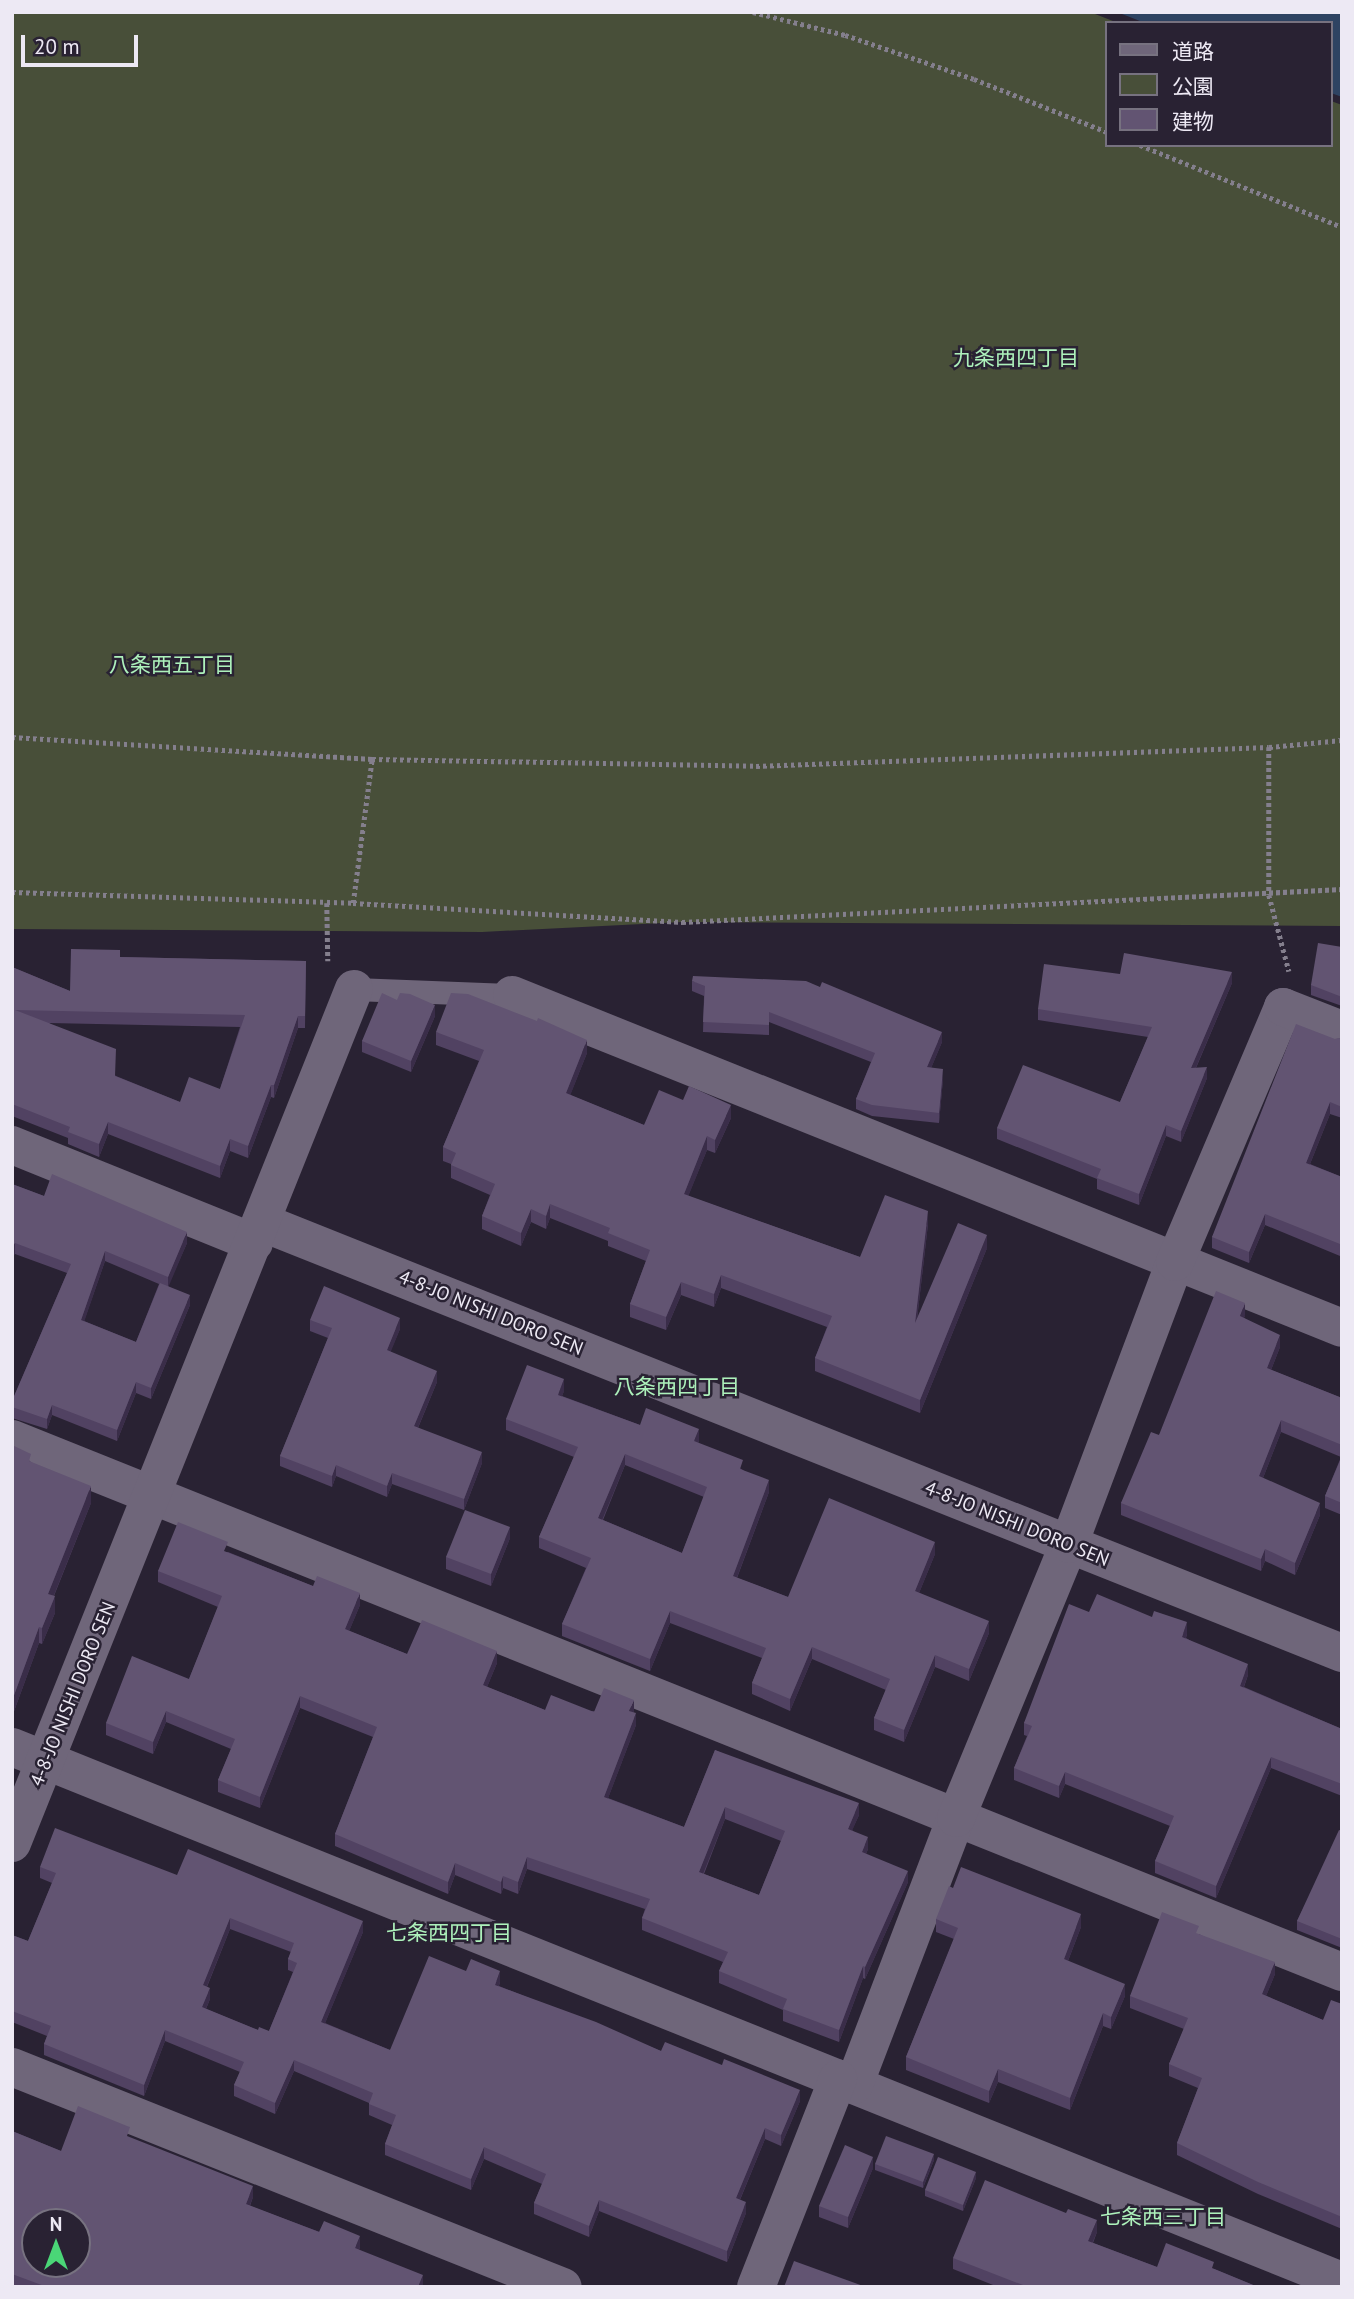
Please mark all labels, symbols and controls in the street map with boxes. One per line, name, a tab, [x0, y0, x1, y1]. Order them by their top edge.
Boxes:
scale bar	[24, 21, 142, 65]
legend	[1106, 21, 1333, 147]
text: 20 m	[34, 33, 80, 60]
text: 道路	[1172, 38, 1214, 65]
text: 公園	[1172, 73, 1214, 100]
text: 建物	[1172, 108, 1214, 135]
district label: 九条西四丁目	[953, 345, 1079, 371]
district label: 八条西五丁目	[109, 652, 235, 678]
street label: 4-8-JO NISHI DORO SEN	[396, 1266, 586, 1360]
district label: 八条西四丁目	[614, 1374, 740, 1400]
street label: 4-8-JO NISHI DORO SEN	[922, 1477, 1112, 1571]
street label: 4-8-JO NISHI DORO SEN	[26, 1599, 120, 1789]
district label: 七条西四丁目	[386, 1920, 512, 1946]
district label: 七条西三丁目	[1100, 2204, 1226, 2230]
north arrow	[21, 2208, 91, 2278]
text: N	[50, 2212, 62, 2236]

